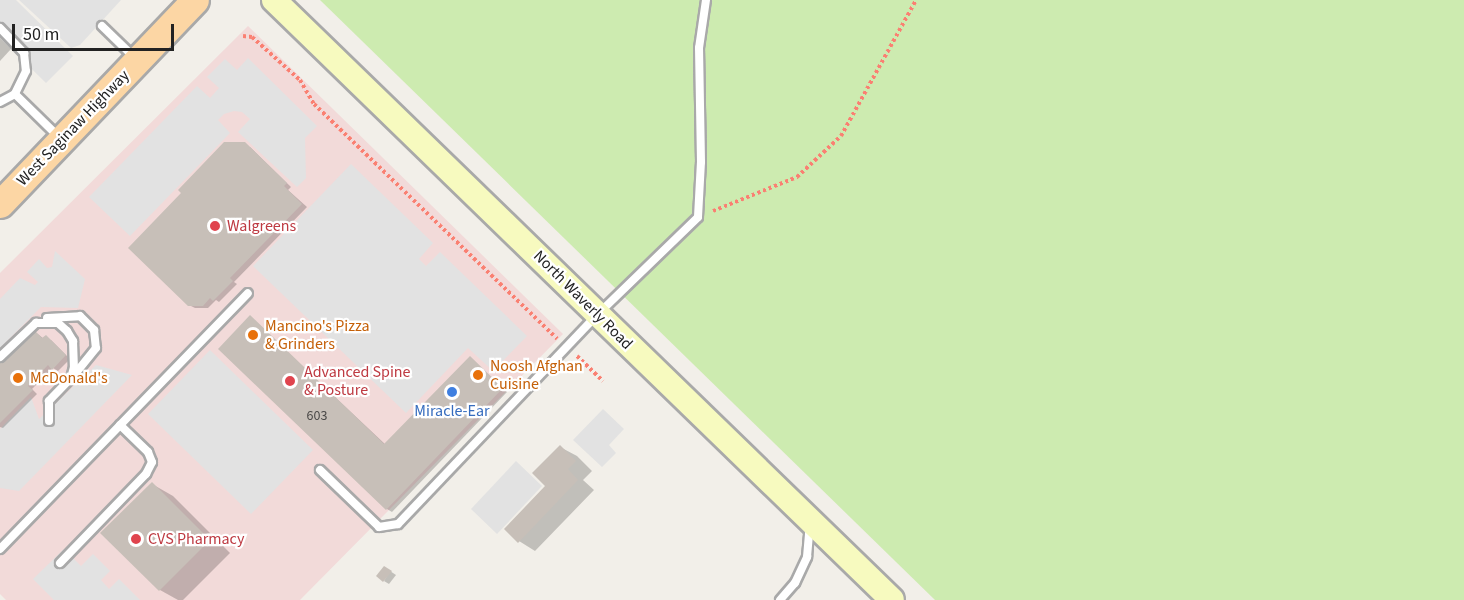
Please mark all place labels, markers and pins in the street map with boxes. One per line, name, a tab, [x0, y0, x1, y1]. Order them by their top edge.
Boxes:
place label: Walgreens	[227, 216, 296, 236]
marker: Walgreens	[208, 219, 222, 233]
place label: Mancino's Pizza & Grinders	[265, 316, 370, 354]
marker: Mancino's Pizza & Grinders	[246, 328, 260, 342]
place label: Noosh Afghan Cuisine	[490, 356, 583, 394]
place label: Advanced Spine & Posture	[304, 362, 411, 400]
place label: McDonald's	[30, 368, 108, 388]
marker: Noosh Afghan Cuisine	[471, 368, 485, 382]
marker: McDonald's	[11, 371, 25, 385]
marker: Advanced Spine & Posture	[281, 372, 299, 390]
marker: Miracle-Ear	[445, 385, 459, 399]
place label: Miracle-Ear	[414, 401, 490, 421]
place label: CVS Pharmacy	[148, 529, 244, 549]
marker: CVS Pharmacy	[129, 532, 143, 546]

